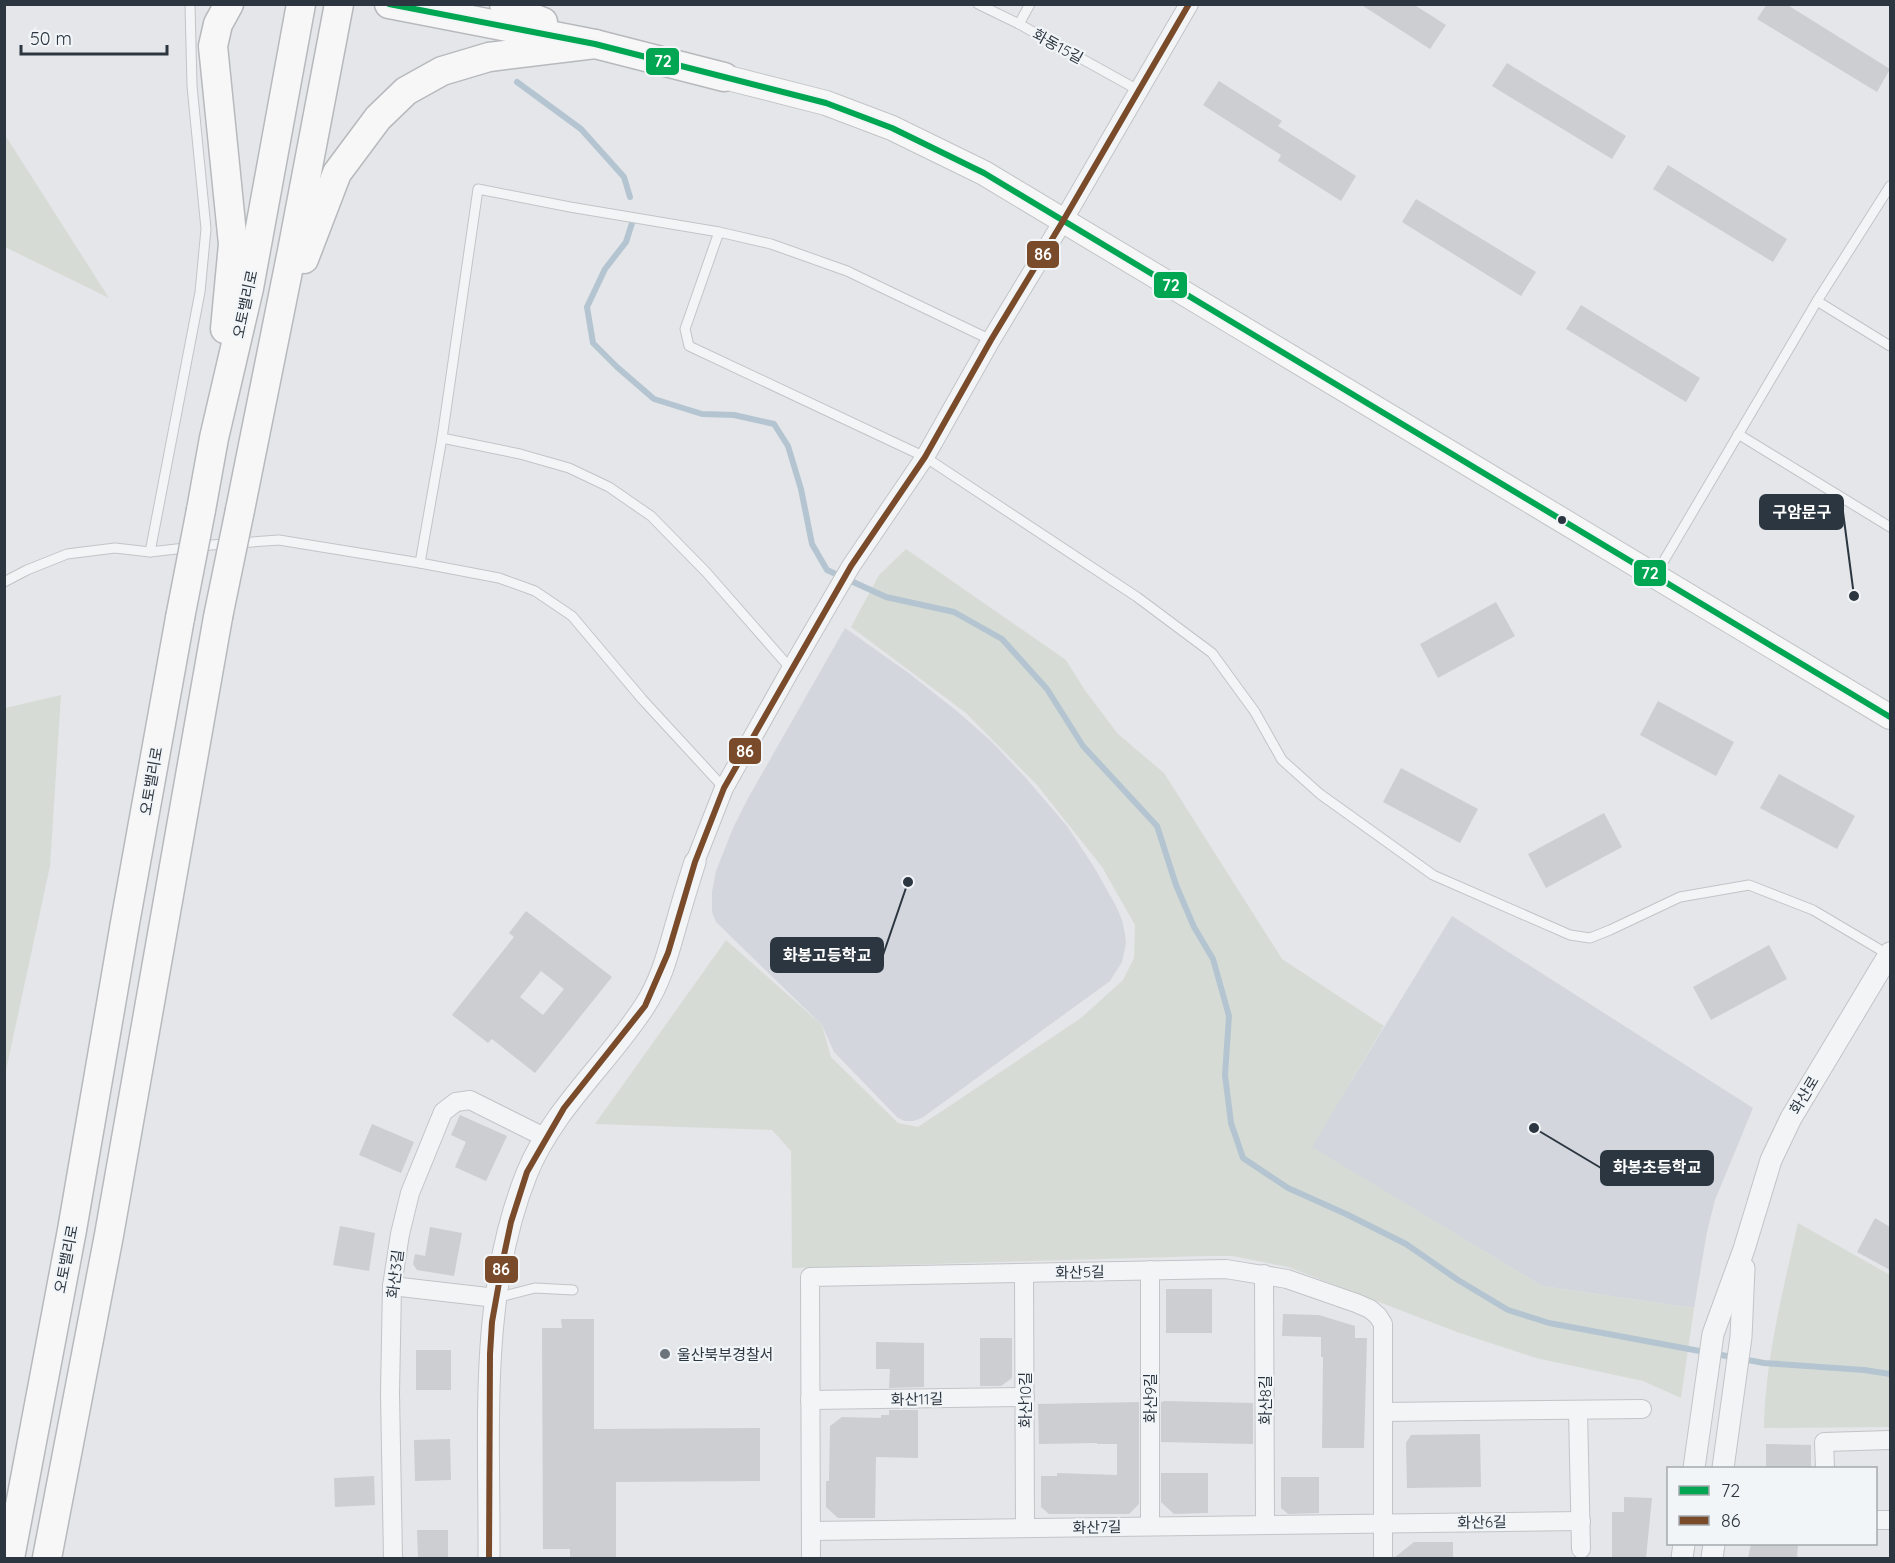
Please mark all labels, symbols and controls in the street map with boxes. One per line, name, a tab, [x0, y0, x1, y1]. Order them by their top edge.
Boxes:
scale bar	[21, 18, 166, 56]
street label: 화동15길	[1029, 24, 1087, 68]
text: 50 m	[30, 27, 72, 50]
line badge: 72	[645, 47, 680, 76]
text: 72	[654, 51, 672, 71]
line badge: 86	[1026, 240, 1060, 269]
text: 86	[1034, 244, 1052, 264]
street label: 오토밸리로	[229, 268, 261, 340]
line badge: 72	[1153, 271, 1188, 299]
text: 72	[1162, 275, 1180, 295]
callout: 구암문구	[1760, 495, 1843, 529]
text: 구암문구	[1773, 502, 1831, 522]
unlabelled marker	[1556, 514, 1568, 526]
line badge: 72	[1633, 559, 1667, 587]
text: 72	[1641, 563, 1659, 583]
line badge: 86	[728, 737, 762, 765]
text: 86	[736, 741, 754, 761]
street label: 오토밸리로	[136, 745, 166, 817]
callout: 화봉고등학교	[771, 938, 883, 972]
text: 화봉고등학교	[783, 945, 871, 965]
street label: 화산로	[1785, 1072, 1823, 1118]
callout: 화봉초등학교	[1601, 1151, 1713, 1185]
text: 화봉초등학교	[1613, 1157, 1701, 1177]
street label: 오토밸리로	[50, 1223, 82, 1295]
street label: 화산3길	[383, 1248, 407, 1300]
line badge: 86	[484, 1255, 519, 1284]
text: 86	[492, 1259, 510, 1279]
street label: 화산5길	[1055, 1262, 1105, 1282]
place label: 울산북부경찰서	[677, 1345, 774, 1364]
marker: 울산북부경찰서	[658, 1347, 672, 1361]
street label: 화산10길	[1016, 1372, 1035, 1428]
street label: 화산9길	[1141, 1373, 1160, 1423]
street label: 화산8길	[1256, 1375, 1275, 1425]
street label: 화산11길	[891, 1389, 943, 1409]
legend	[1667, 1467, 1877, 1545]
text: 72	[1721, 1479, 1740, 1502]
text: 86	[1721, 1509, 1741, 1532]
street label: 화산6길	[1457, 1512, 1507, 1532]
street label: 화산7길	[1072, 1517, 1122, 1537]

